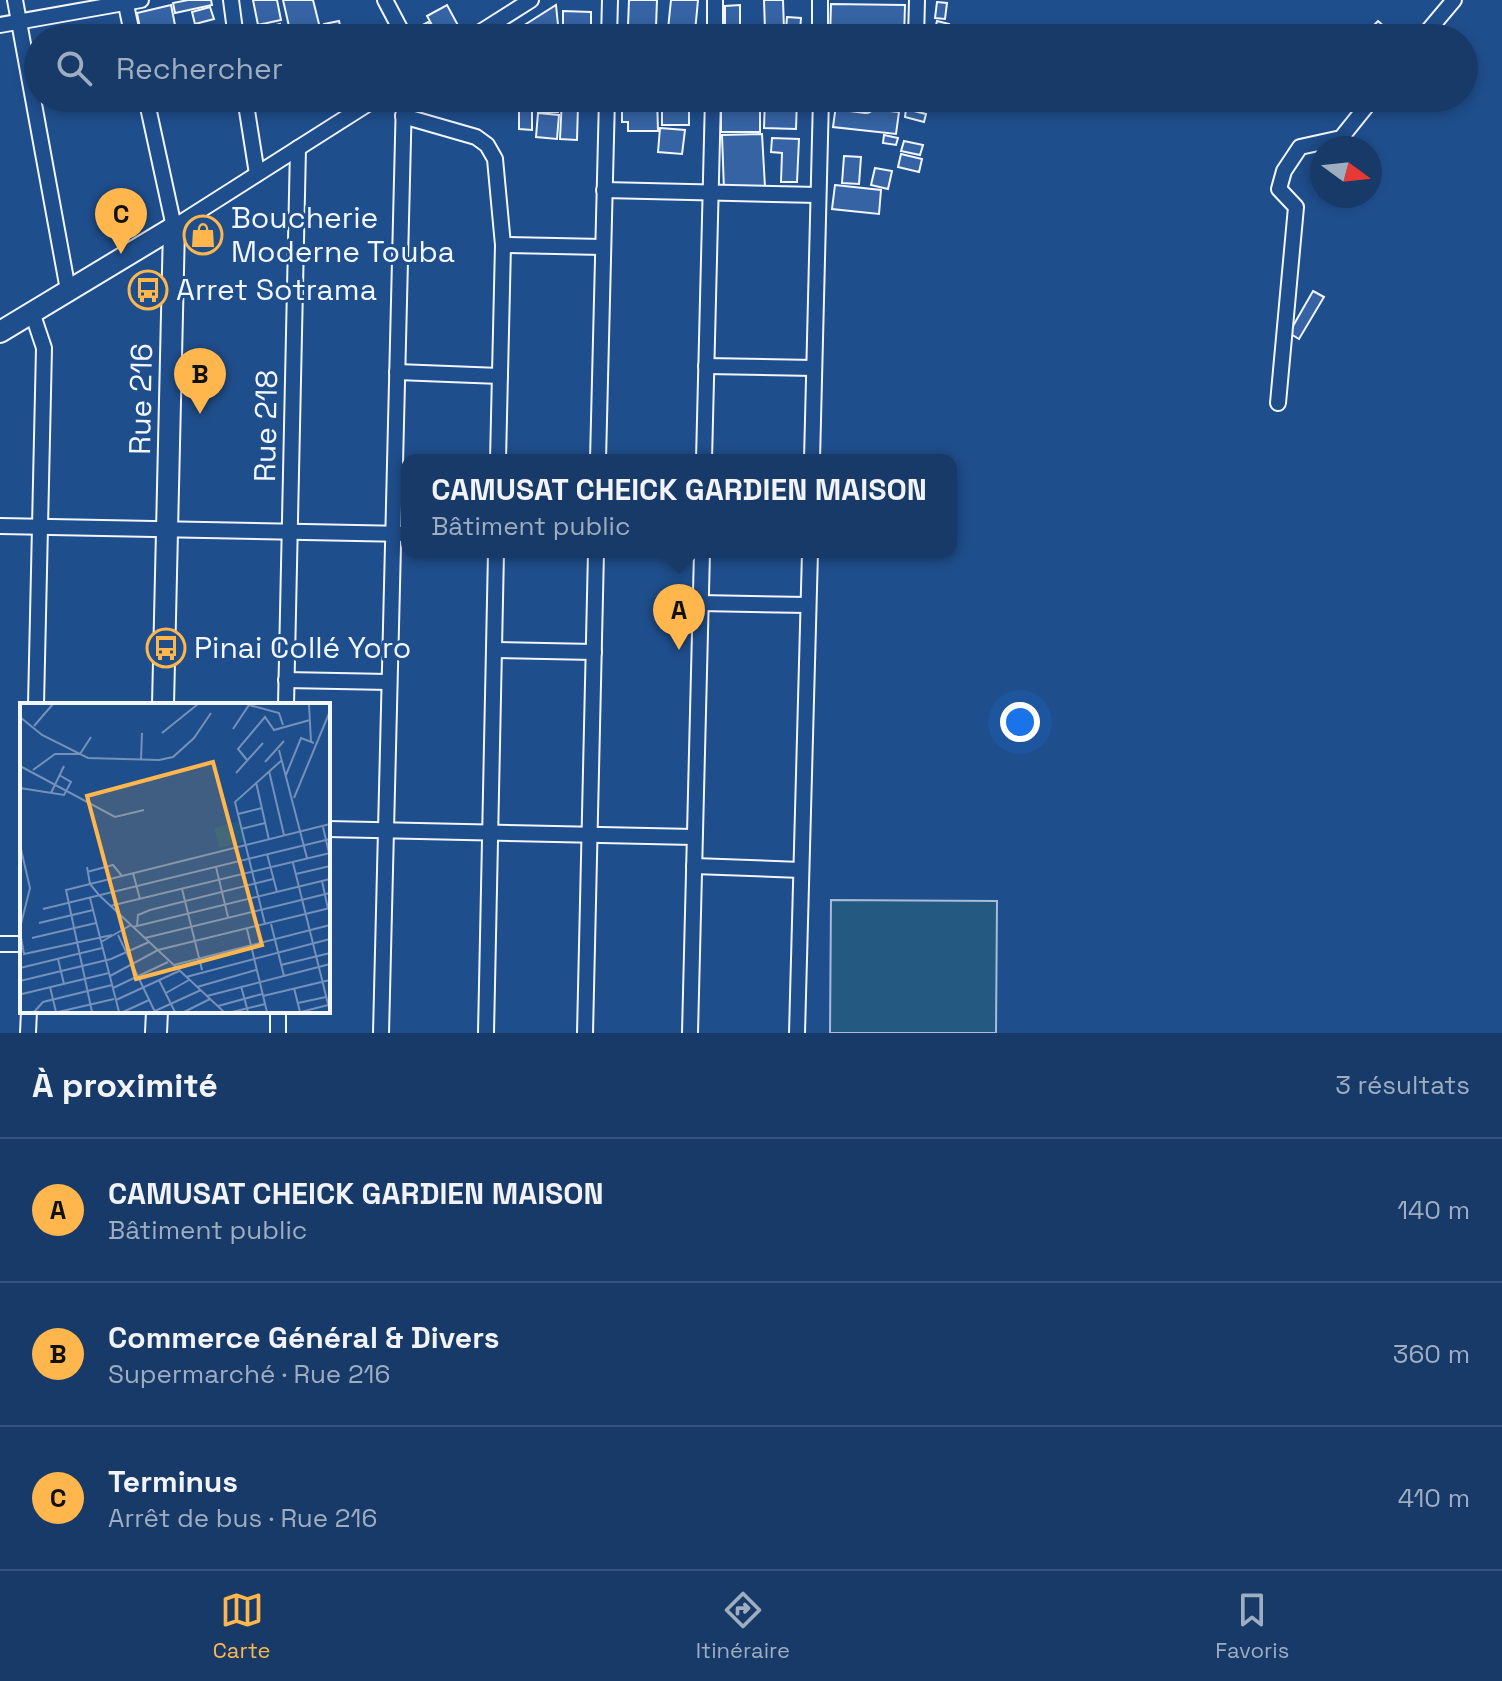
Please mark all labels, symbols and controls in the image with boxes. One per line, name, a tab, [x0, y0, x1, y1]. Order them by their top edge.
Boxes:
search box	[24, 24, 1478, 112]
icon: search	[52, 46, 96, 90]
text: Rechercher	[116, 49, 283, 88]
north arrow	[1310, 136, 1382, 208]
pin: C	[95, 188, 147, 254]
place label: Boucherie Moderne Touba	[231, 198, 455, 271]
shop icon: Boucherie Moderne Touba	[182, 214, 224, 256]
bus stop icon: Arret Sotrama	[127, 269, 169, 311]
place label: Arret Sotrama	[176, 270, 377, 309]
street label: Rue 216	[120, 343, 161, 455]
pin: B	[174, 348, 226, 414]
street label: Rue 218	[245, 370, 286, 482]
popup	[401, 454, 957, 558]
text: CAMUSAT CHEICK GARDIEN MAISON	[431, 470, 927, 509]
text: Bâtiment public	[431, 509, 630, 543]
pin: A	[653, 584, 705, 650]
bus stop icon: Pinai Collé Yoro	[145, 627, 187, 669]
place label: Pinai Collé Yoro	[194, 628, 411, 667]
your location	[1000, 702, 1040, 742]
inset map	[20, 703, 330, 1013]
text: À proximité	[32, 1064, 218, 1107]
text: 3 résultats	[1335, 1068, 1470, 1102]
text: CAMUSAT CHEICK GARDIEN MAISON	[108, 1174, 604, 1213]
text: A	[50, 1193, 66, 1227]
text: 140 m	[1397, 1193, 1470, 1227]
text: Bâtiment public	[108, 1213, 307, 1247]
text: Commerce Général & Divers	[108, 1318, 499, 1357]
text: B	[49, 1337, 67, 1371]
text: 360 m	[1393, 1337, 1470, 1371]
text: Supermarché · Rue 216	[108, 1357, 390, 1391]
text: Terminus	[108, 1462, 238, 1501]
text: C	[50, 1481, 66, 1515]
text: 410 m	[1398, 1481, 1470, 1515]
text: Arrêt de bus · Rue 216	[108, 1501, 377, 1535]
tab: Carte	[213, 1588, 270, 1664]
tab: Itinéraire	[696, 1588, 790, 1664]
tab: Favoris	[1215, 1588, 1289, 1664]

